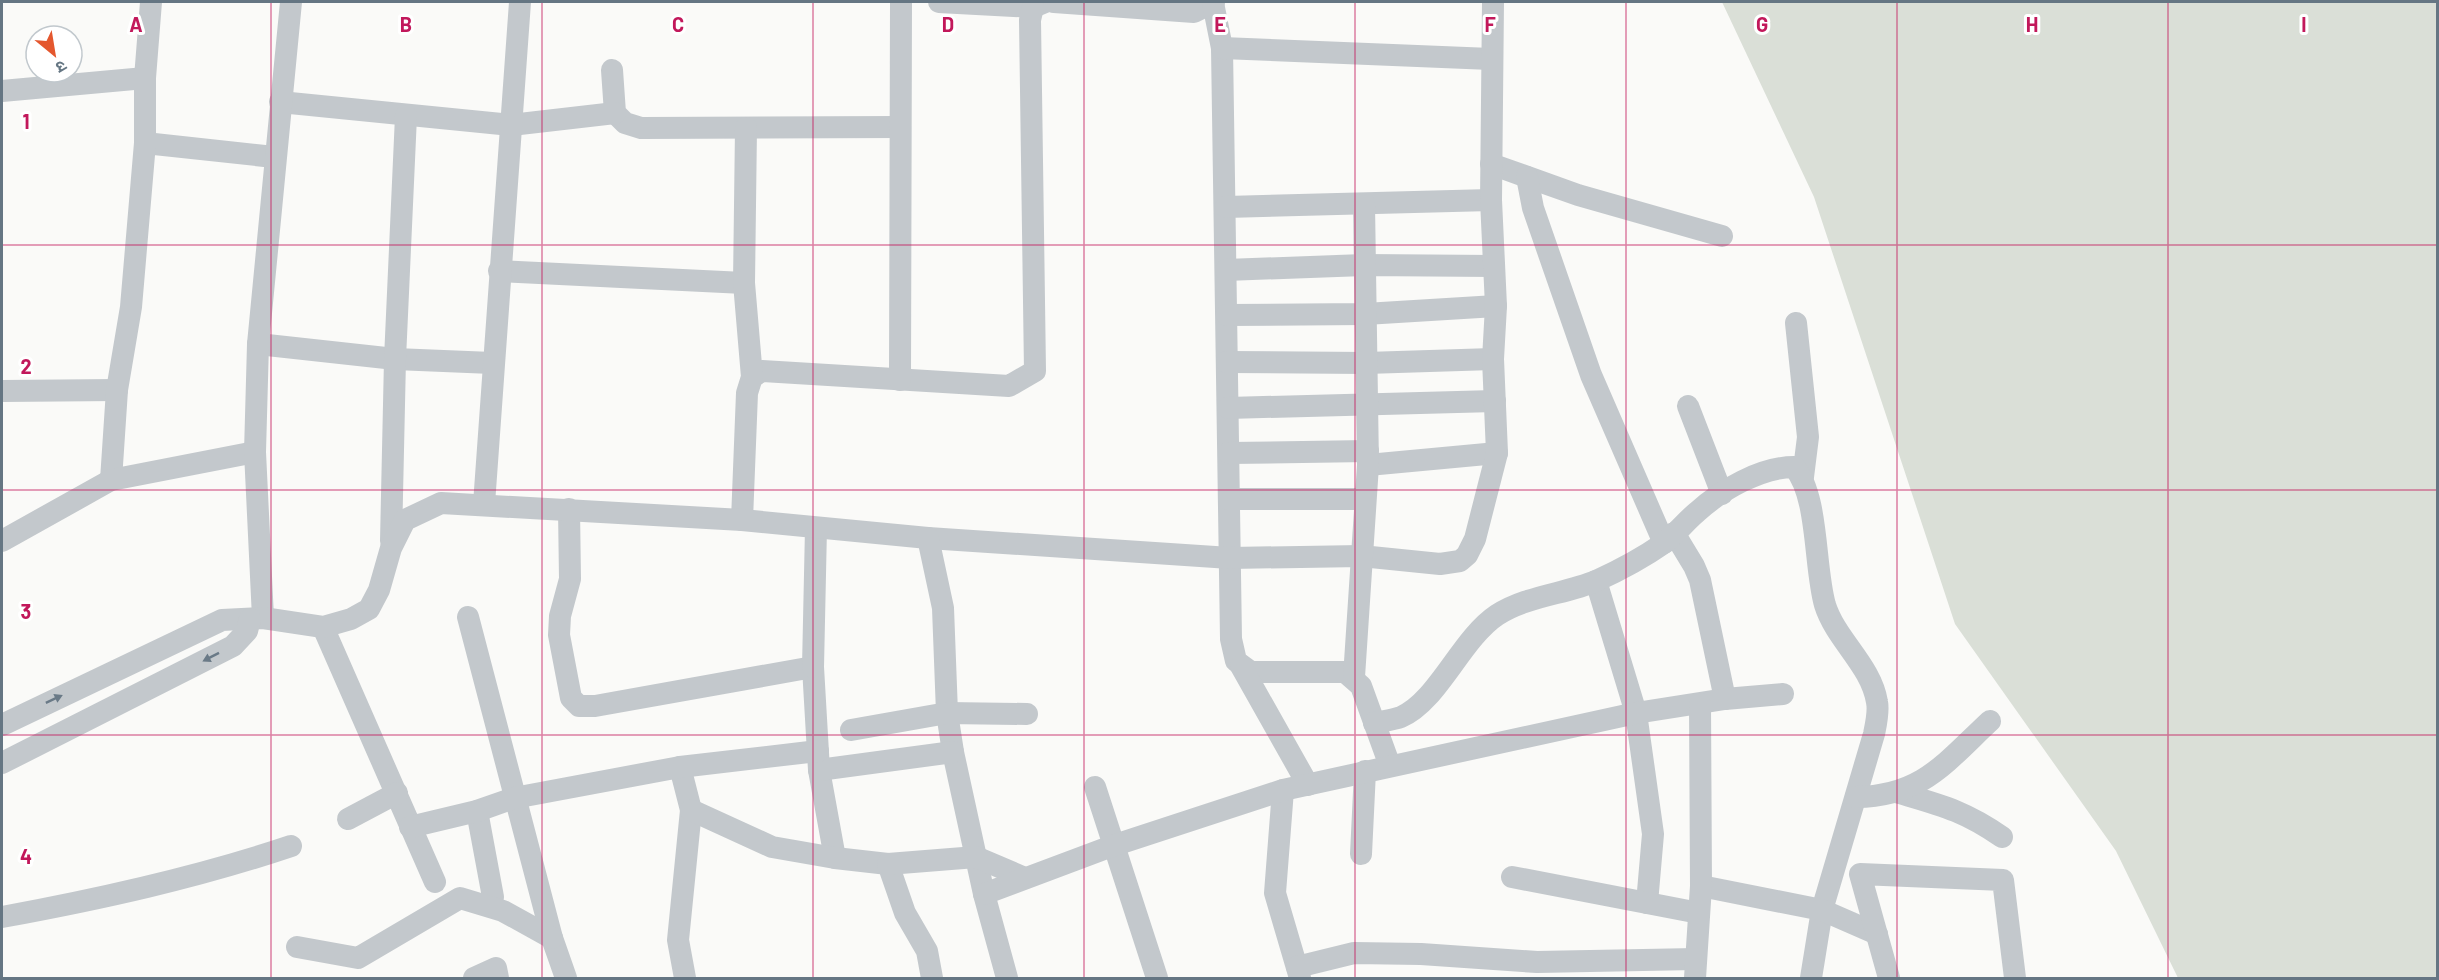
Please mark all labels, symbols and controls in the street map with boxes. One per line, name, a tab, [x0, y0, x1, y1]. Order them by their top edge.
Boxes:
text: A	[129, 12, 143, 36]
text: B	[400, 12, 412, 36]
text: C	[672, 12, 684, 36]
text: D	[942, 12, 954, 36]
text: E	[1214, 12, 1226, 36]
text: F	[1484, 12, 1496, 36]
text: G	[1756, 12, 1768, 36]
text: H	[2026, 12, 2038, 36]
text: I	[2301, 12, 2307, 36]
north arrow	[24, 24, 84, 84]
text: उ	[52, 57, 71, 78]
text: 1	[22, 109, 30, 133]
text: 2	[20, 354, 32, 378]
text: 3	[21, 599, 31, 623]
one-way arrow	[202, 652, 219, 662]
one-way arrow	[46, 695, 63, 704]
text: 4	[20, 844, 32, 868]

